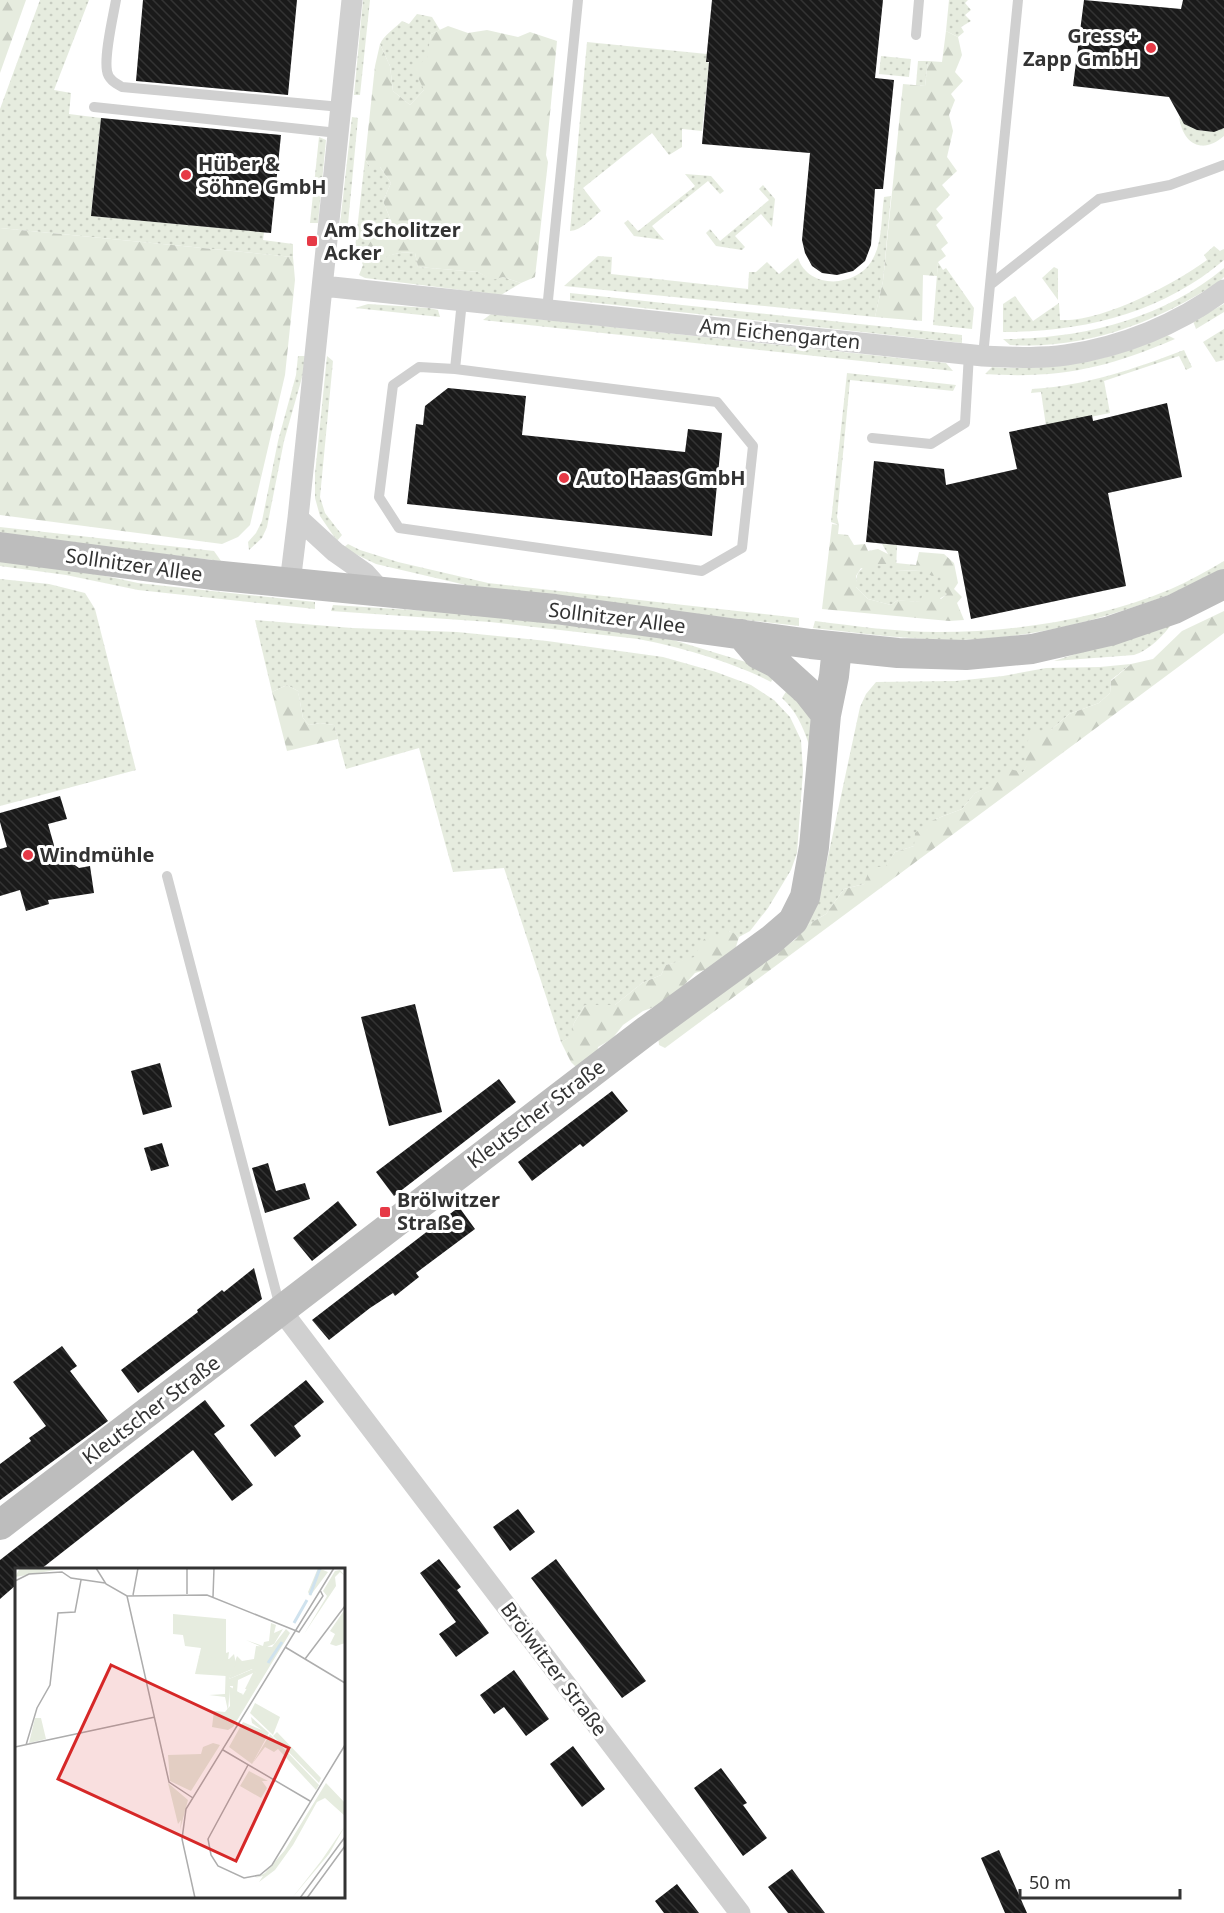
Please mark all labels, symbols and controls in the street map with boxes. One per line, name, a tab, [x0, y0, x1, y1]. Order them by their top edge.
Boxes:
place label: Gress + Zapp GmbH	[1023, 22, 1139, 72]
marker: Gress + Zapp GmbH	[1144, 41, 1158, 55]
place label: Hüber & Söhne GmbH	[198, 150, 327, 200]
marker: Hüber & Söhne GmbH	[179, 168, 193, 182]
place label: Am Scholitzer Acker	[324, 216, 461, 266]
marker: Am Scholitzer Acker	[305, 234, 319, 248]
street label: Am Eichengarten	[698, 312, 862, 355]
place label: Auto Haas GmbH	[576, 464, 746, 491]
marker: Auto Haas GmbH	[557, 471, 571, 485]
street label: Sollnitzer Allee	[64, 542, 204, 587]
street label: Sollnitzer Allee	[547, 596, 687, 639]
place label: Windmühle	[40, 841, 154, 868]
marker: Windmühle	[21, 848, 35, 862]
street label: Kleutscher Straße	[461, 1053, 610, 1174]
place label: Brölwitzer Straße	[397, 1186, 500, 1236]
marker: Brölwitzer Straße	[378, 1205, 392, 1219]
street label: Kleutscher Straße	[76, 1349, 225, 1470]
inset map	[15, 1568, 345, 1898]
street label: Brölwitzer Straße	[495, 1596, 614, 1741]
scale bar	[1020, 1862, 1180, 1900]
text: 50 m	[1029, 1870, 1071, 1894]

